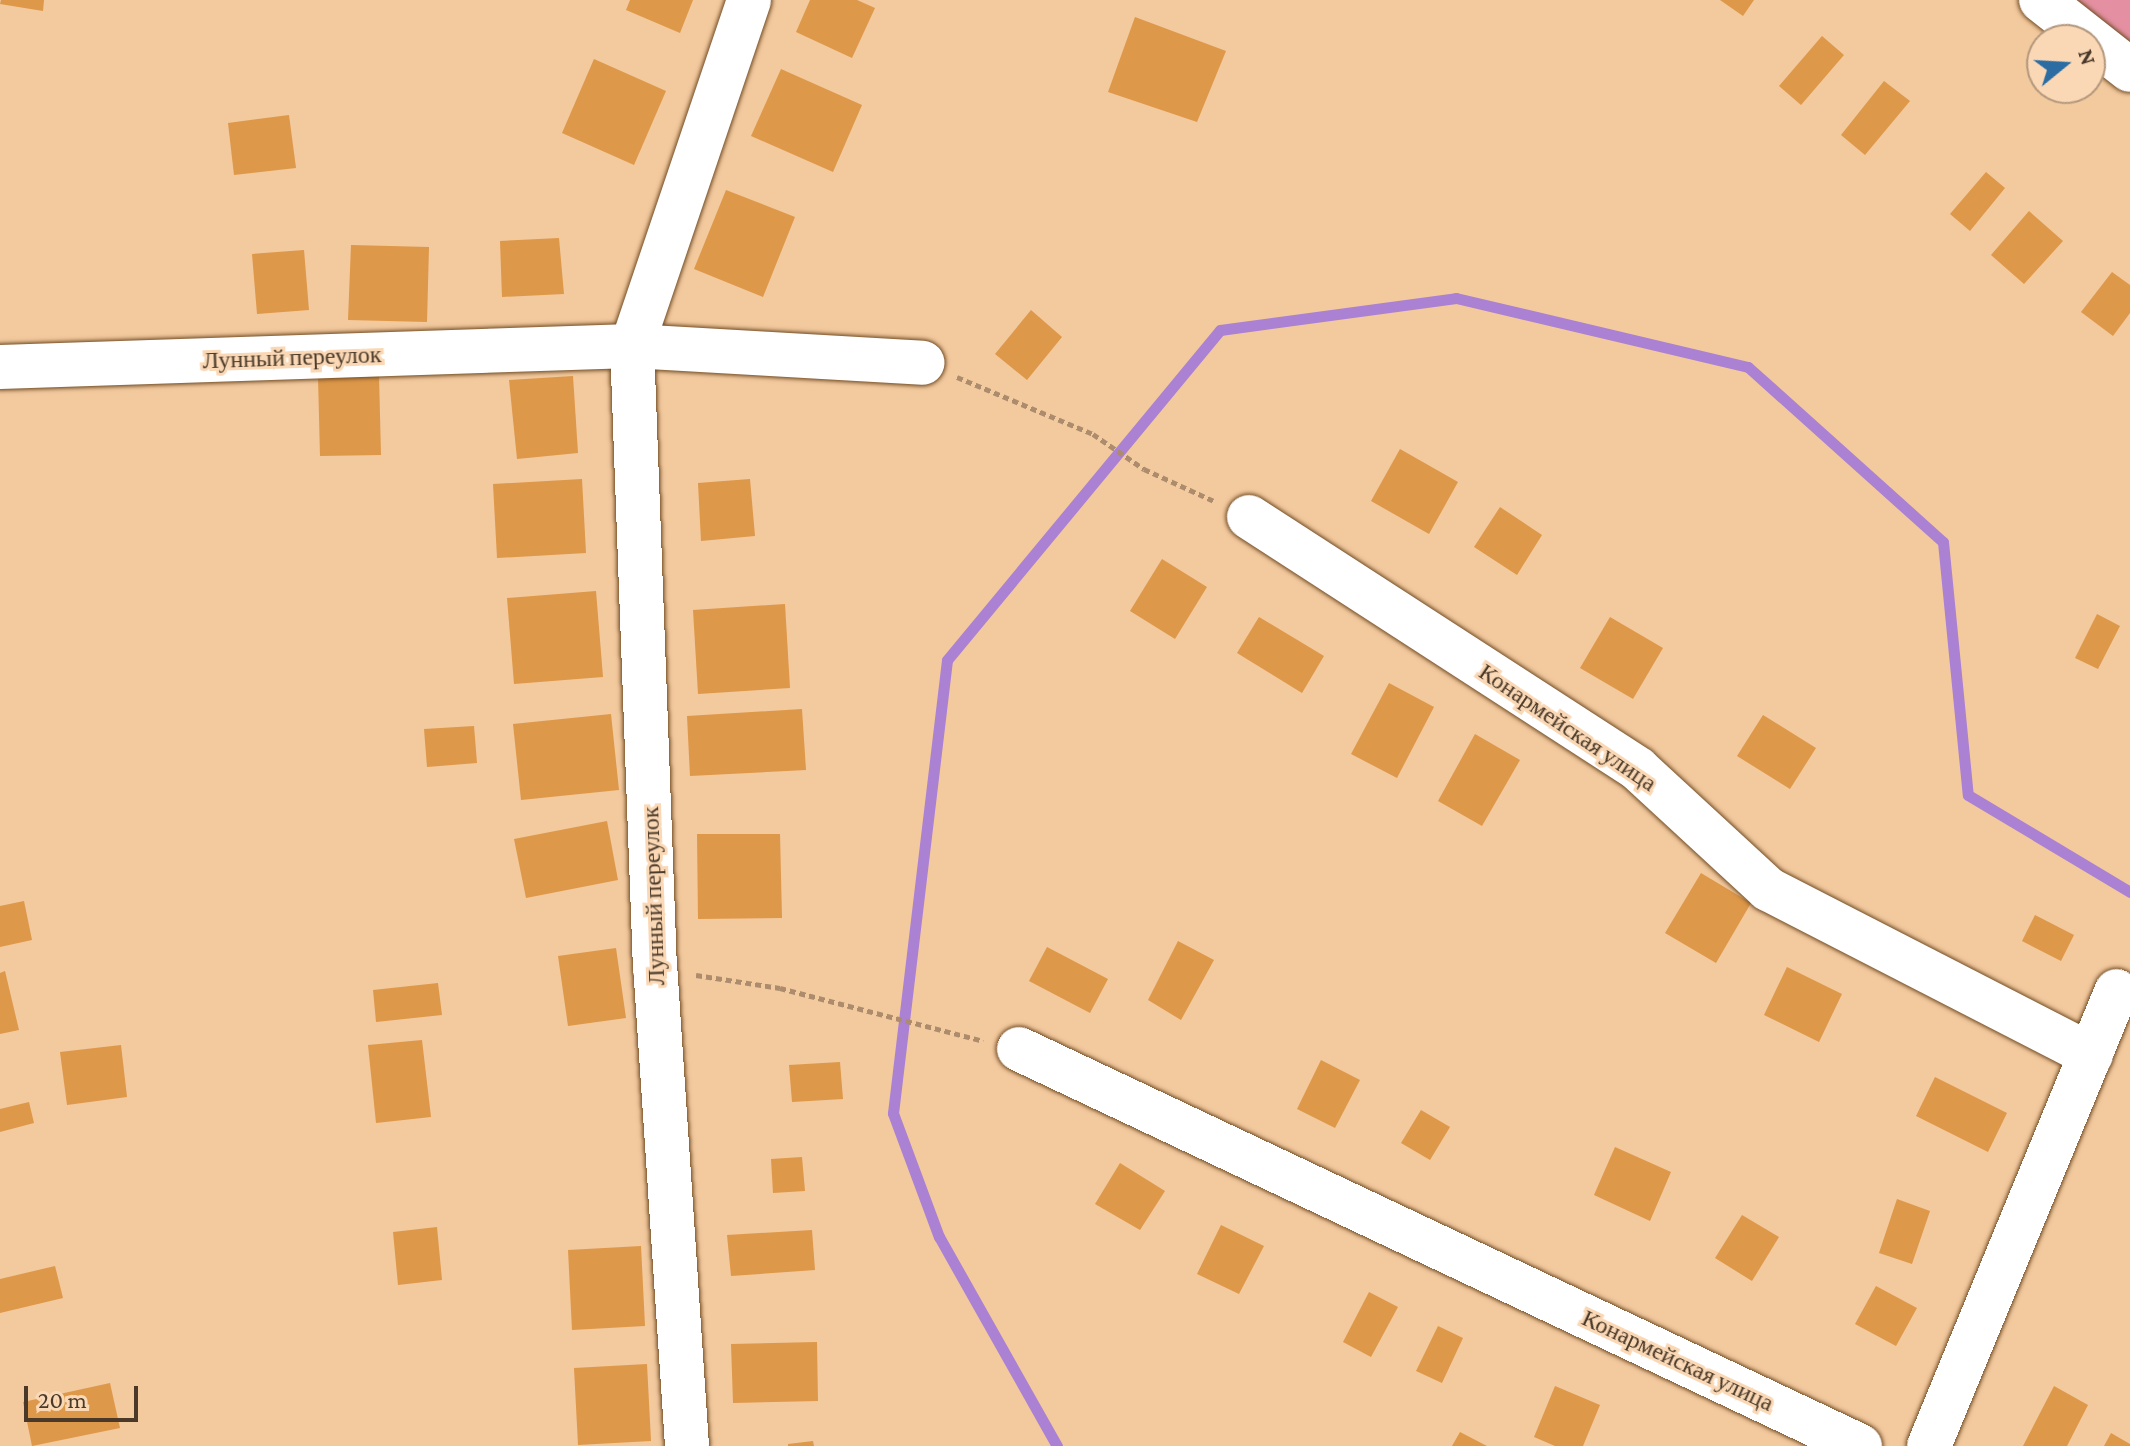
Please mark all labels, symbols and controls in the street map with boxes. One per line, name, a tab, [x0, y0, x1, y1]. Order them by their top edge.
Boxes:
north arrow	[2026, 24, 2106, 104]
text: N	[2073, 46, 2102, 68]
street label: Лунный переулок	[202, 339, 382, 375]
street label: Конармейская улица	[1474, 657, 1662, 797]
street label: Лунный переулок	[635, 806, 671, 986]
street label: Конармейская улица	[1578, 1303, 1778, 1417]
scale bar	[28, 1370, 142, 1420]
text: 20 m	[38, 1386, 87, 1413]

